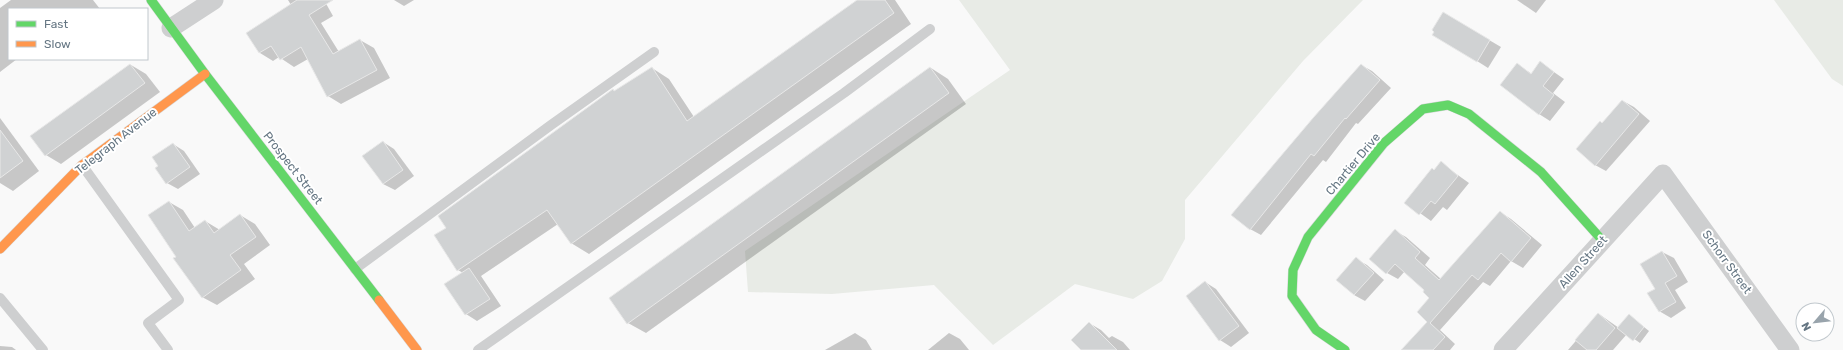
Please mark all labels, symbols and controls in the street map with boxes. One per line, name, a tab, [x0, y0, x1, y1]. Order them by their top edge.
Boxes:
legend	[8, 8, 148, 60]
text: Fast	[44, 17, 68, 31]
text: Slow	[44, 37, 71, 51]
street label: Telegraph Avenue	[72, 105, 160, 177]
street label: Prospect Street	[260, 129, 326, 207]
street label: Chartier Drive	[1323, 130, 1383, 198]
street label: Schorr Street	[1699, 228, 1755, 297]
street label: Allen Street	[1556, 233, 1610, 291]
north arrow	[1795, 302, 1835, 342]
text: N	[1799, 320, 1814, 333]

